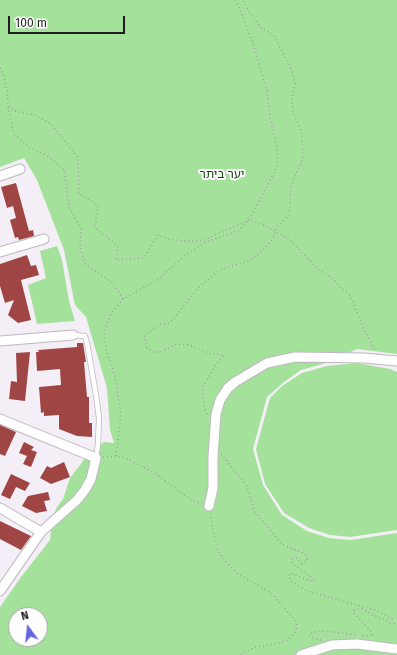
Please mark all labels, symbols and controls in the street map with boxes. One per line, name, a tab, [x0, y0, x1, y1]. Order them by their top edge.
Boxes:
scale bar	[10, 8, 127, 34]
text: 100 m	[15, 16, 47, 30]
park label: יער ביתר	[200, 168, 244, 182]
north arrow	[8, 607, 48, 647]
text: N	[20, 609, 30, 623]

